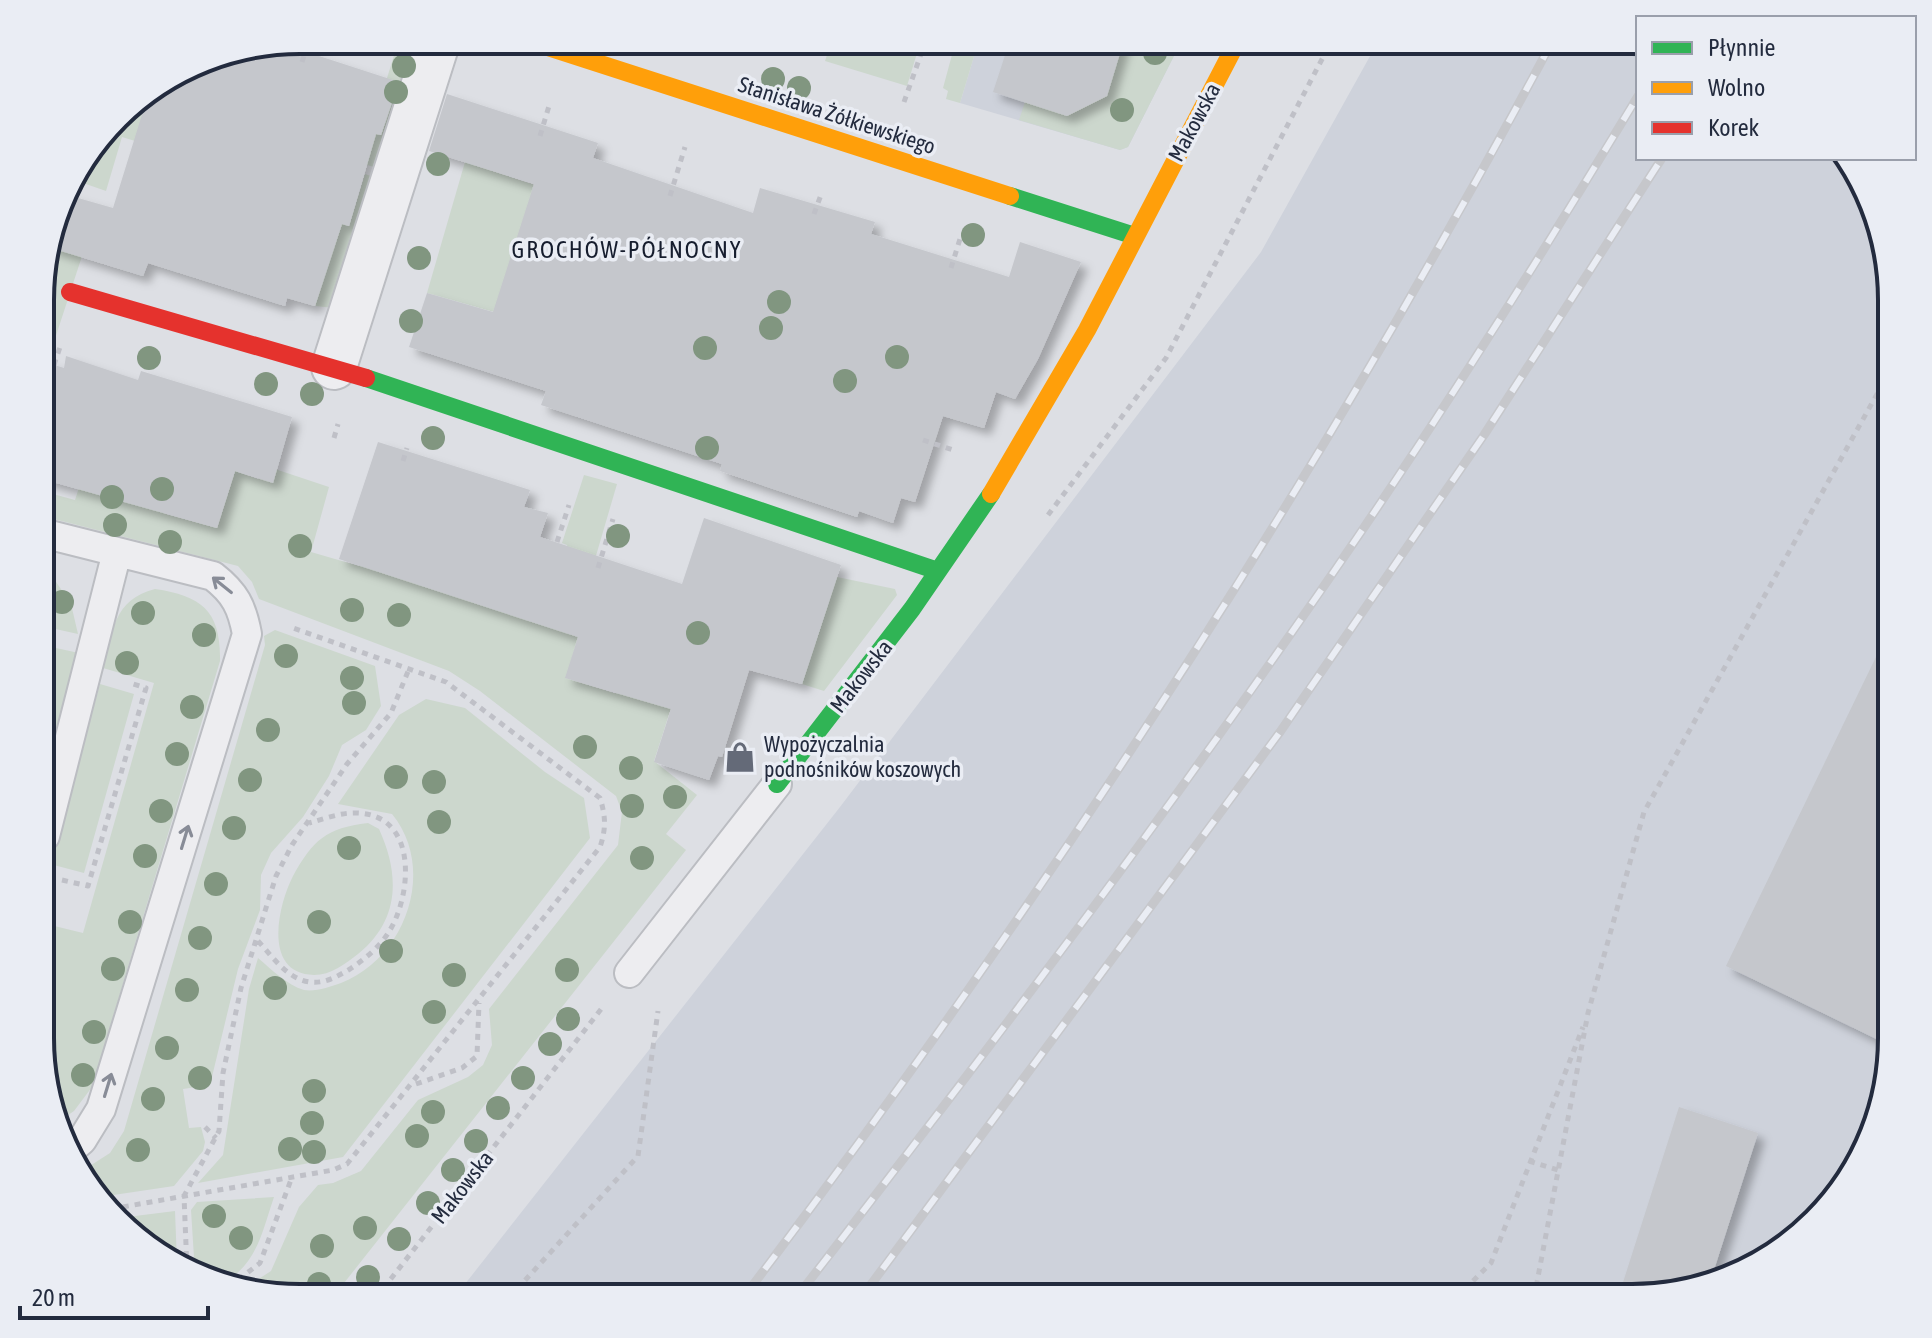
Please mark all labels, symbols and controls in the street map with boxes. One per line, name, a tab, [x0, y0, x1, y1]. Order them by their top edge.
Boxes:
legend	[1636, 16, 1916, 160]
text: Płynnie	[1708, 34, 1775, 61]
street label: Stanisława Żółkiewskiego	[735, 71, 939, 159]
text: Wolno	[1708, 74, 1765, 101]
street label: Makowska	[1163, 78, 1225, 166]
text: Korek	[1708, 114, 1760, 141]
district label: GROCHÓW-PÓŁNOCNY	[511, 236, 743, 263]
one-way arrow	[213, 576, 233, 594]
street label: Makowska	[825, 634, 897, 718]
place label: Wypożyczalnia podnośników koszowych	[764, 731, 961, 782]
shop icon: Wypożyczalnia podnośników koszowych	[723, 740, 757, 774]
one-way arrow	[179, 825, 193, 850]
one-way arrow	[101, 1073, 116, 1099]
street label: Makowska	[426, 1145, 498, 1229]
scale bar	[20, 1270, 208, 1320]
text: 20 m	[32, 1284, 75, 1311]

